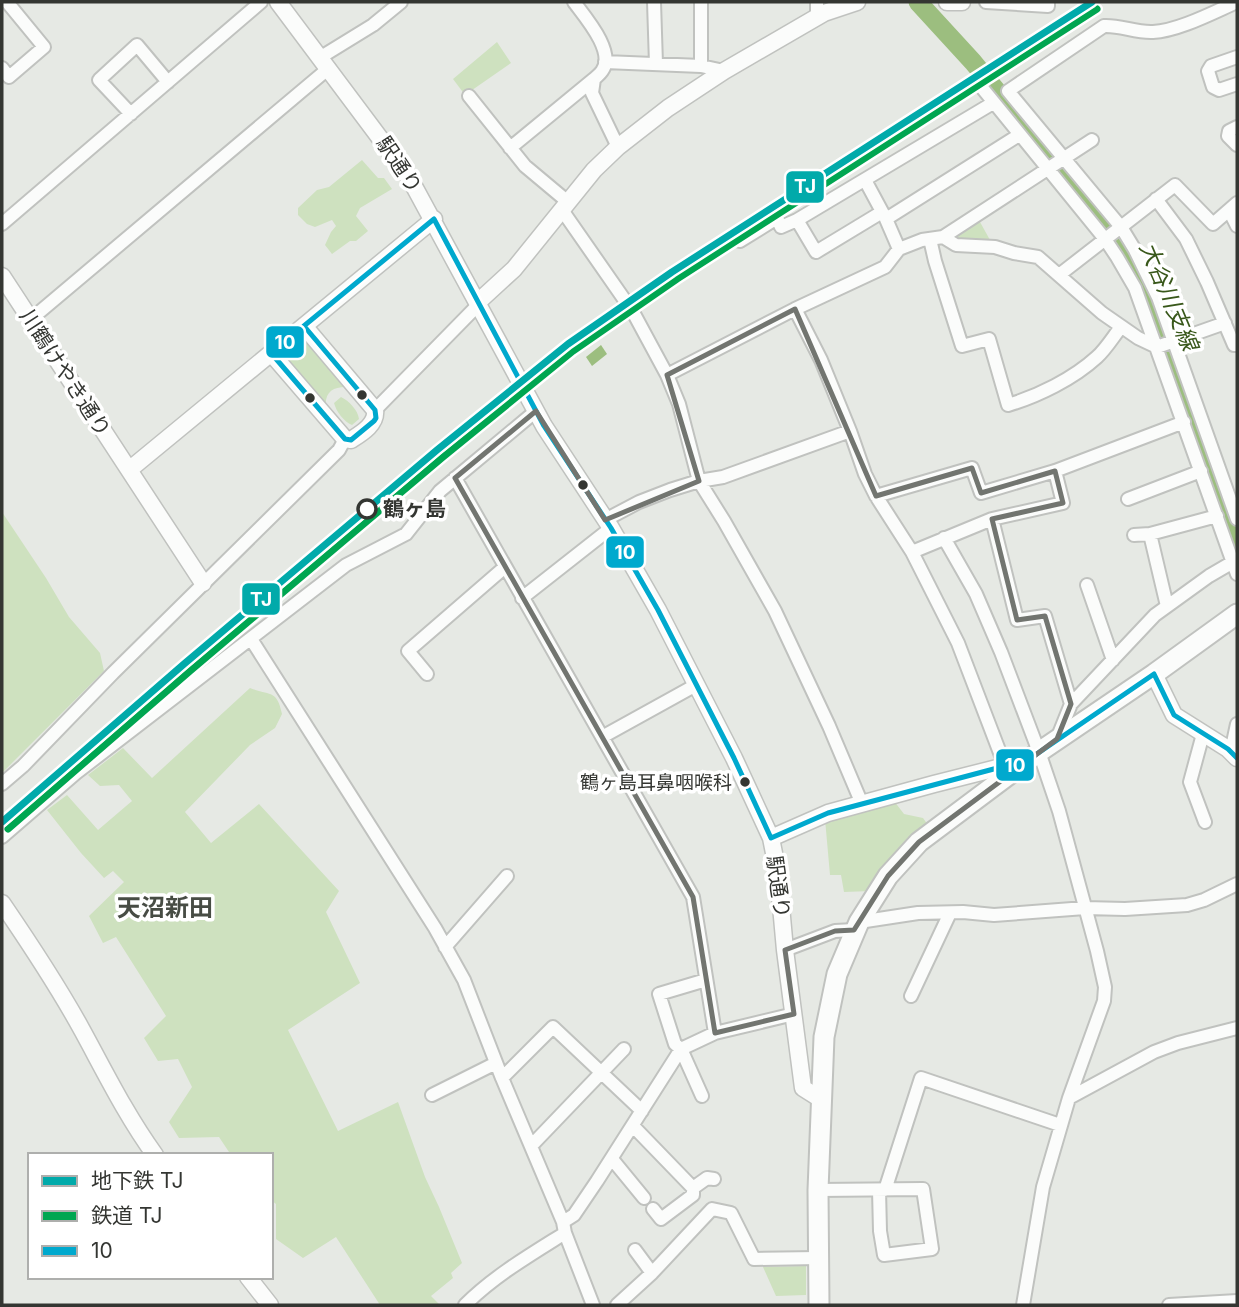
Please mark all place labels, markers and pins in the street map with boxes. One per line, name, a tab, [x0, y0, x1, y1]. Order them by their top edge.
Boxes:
unlabelled marker	[355, 388, 369, 402]
unlabelled marker	[303, 391, 317, 405]
unlabelled marker	[576, 478, 590, 492]
place label: 鶴ヶ島	[383, 496, 446, 521]
marker: 鶴ヶ島	[357, 499, 377, 519]
place label: 鶴ヶ島耳鼻咽喉科	[580, 771, 732, 794]
marker: 鶴ヶ島耳鼻咽喉科	[738, 775, 752, 789]

